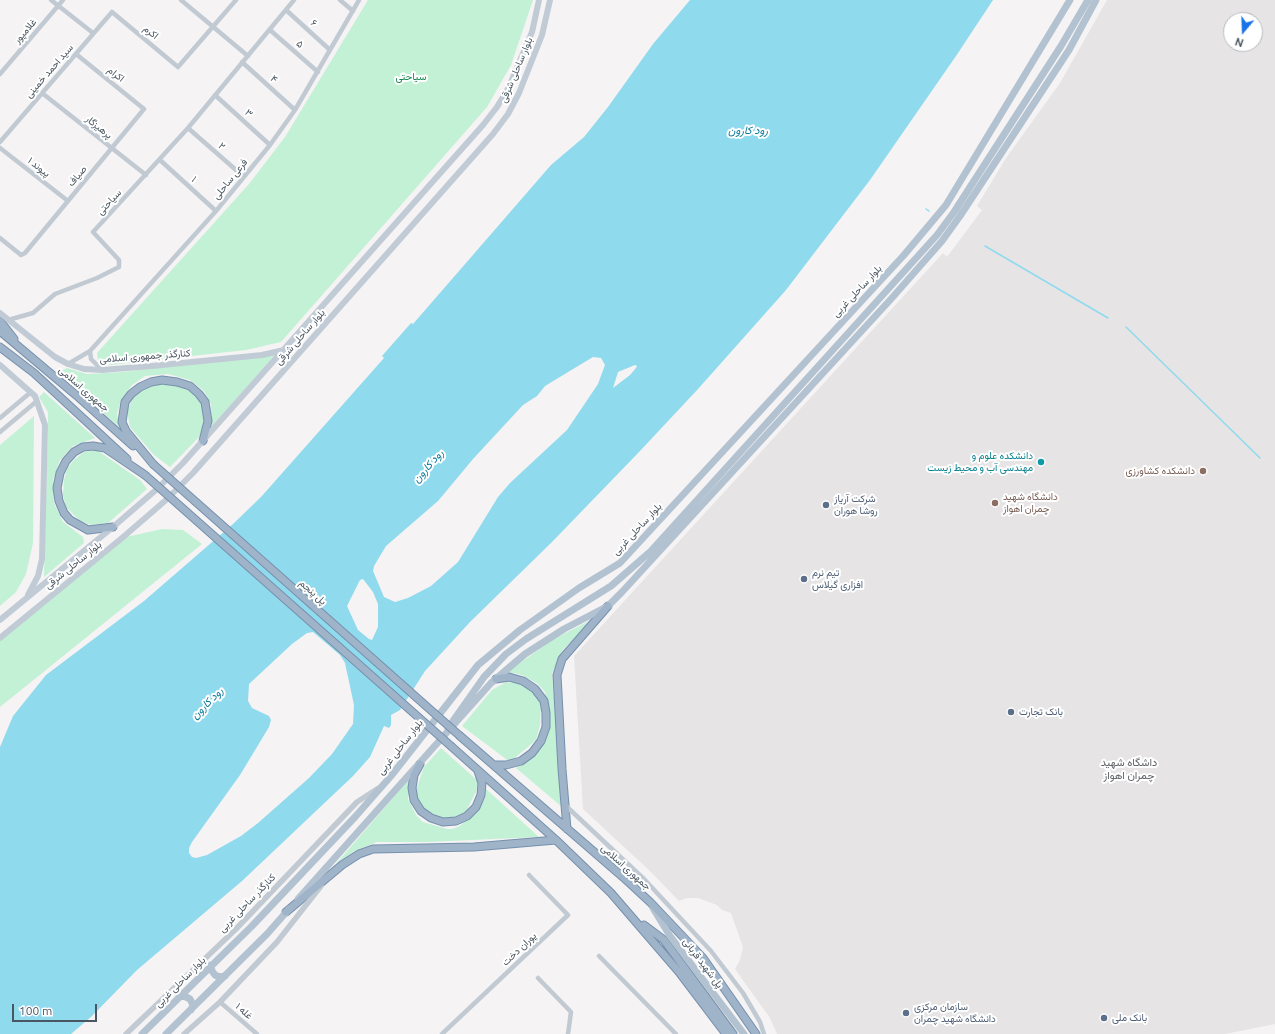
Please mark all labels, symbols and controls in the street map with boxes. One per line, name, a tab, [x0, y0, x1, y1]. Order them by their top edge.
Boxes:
north arrow	[1223, 12, 1263, 52]
street label: غلامپور	[11, 16, 39, 46]
street label: ۶	[308, 17, 320, 29]
street label: اکرم	[141, 22, 161, 42]
street label: بلوار ساحلی شرقی	[497, 35, 535, 105]
text: N	[1234, 35, 1245, 49]
street label: ۵	[294, 38, 306, 50]
street label: سید احمد خمینی	[22, 42, 76, 100]
street label: اکرام	[105, 64, 127, 84]
park label: سیاحتی	[396, 71, 426, 83]
street label: ۴	[268, 73, 280, 85]
street label: ۳	[243, 106, 255, 120]
street label: پرهیزگار	[83, 113, 115, 141]
water label: رود کارون	[728, 123, 768, 137]
street label: ۲	[216, 140, 228, 152]
street label: پیوند ۱	[25, 154, 53, 180]
street label: فرعی ساحلی	[210, 156, 250, 202]
street label: صیاف	[65, 163, 89, 189]
street label: ۱	[189, 174, 199, 184]
street label: سیاحتی	[94, 187, 124, 217]
street label: بلوار ساحلی غربی	[830, 262, 884, 320]
street label: بلوار ساحلی شرقی	[273, 307, 327, 367]
street label: کنارگذر جمهوری اسلامی	[99, 347, 191, 365]
street label: جمهوری اسلامی	[56, 364, 112, 414]
water label: رود کارون	[410, 447, 446, 485]
place label: دانشکده علوم و مهندسی آب و محیط زیست	[927, 450, 1033, 474]
marker: دانشکده علوم و مهندسی آب و محیط زیست	[1036, 457, 1046, 467]
place label: دانشکده کشاورزی	[1126, 465, 1195, 477]
marker: دانشکده کشاورزی	[1198, 466, 1208, 476]
place label: دانشگاه شهید چمران اهواز	[1003, 491, 1058, 514]
place label: شرکت آریاز روشا هوران	[834, 493, 878, 516]
marker: دانشگاه شهید چمران اهواز	[990, 498, 1000, 508]
street label: بلوار ساحلی غربی	[610, 500, 664, 558]
marker: شرکت آریاز روشا هوران	[821, 500, 831, 510]
street label: بلوار ساحلی شرقی	[42, 538, 104, 592]
place label: تیم نرم افزاری گیلاس	[812, 567, 863, 590]
marker: تیم نرم افزاری گیلاس	[799, 574, 809, 584]
street label: پل پنجم	[297, 577, 329, 607]
water label: رود کارون	[188, 684, 226, 722]
place label: بانک تجارت	[1019, 706, 1063, 718]
marker: بانک تجارت	[1006, 707, 1016, 717]
street label: بلوار ساحلی غربی	[375, 717, 425, 777]
district label: داشگاه شهید چمران اهواز	[1101, 755, 1157, 781]
street label: جمهوری اسلامی	[599, 842, 653, 892]
street label: کنارگذر ساحلی غربی	[216, 871, 278, 935]
street label: پوران دخت	[499, 930, 539, 968]
street label: پل شهید قربانی	[680, 936, 726, 990]
street label: بلوار ساحلی غربی	[152, 954, 208, 1010]
scale bar	[14, 996, 99, 1022]
street label: غله ۱	[233, 1000, 255, 1022]
place label: سازمان مرکزی دانشگاه شهید چمران	[914, 1001, 996, 1024]
text: 100 m	[19, 1004, 52, 1017]
marker: سازمان مرکزی دانشگاه شهید چمران	[901, 1008, 911, 1018]
place label: بانک ملی	[1112, 1012, 1147, 1024]
marker: بانک ملی	[1099, 1013, 1109, 1023]

